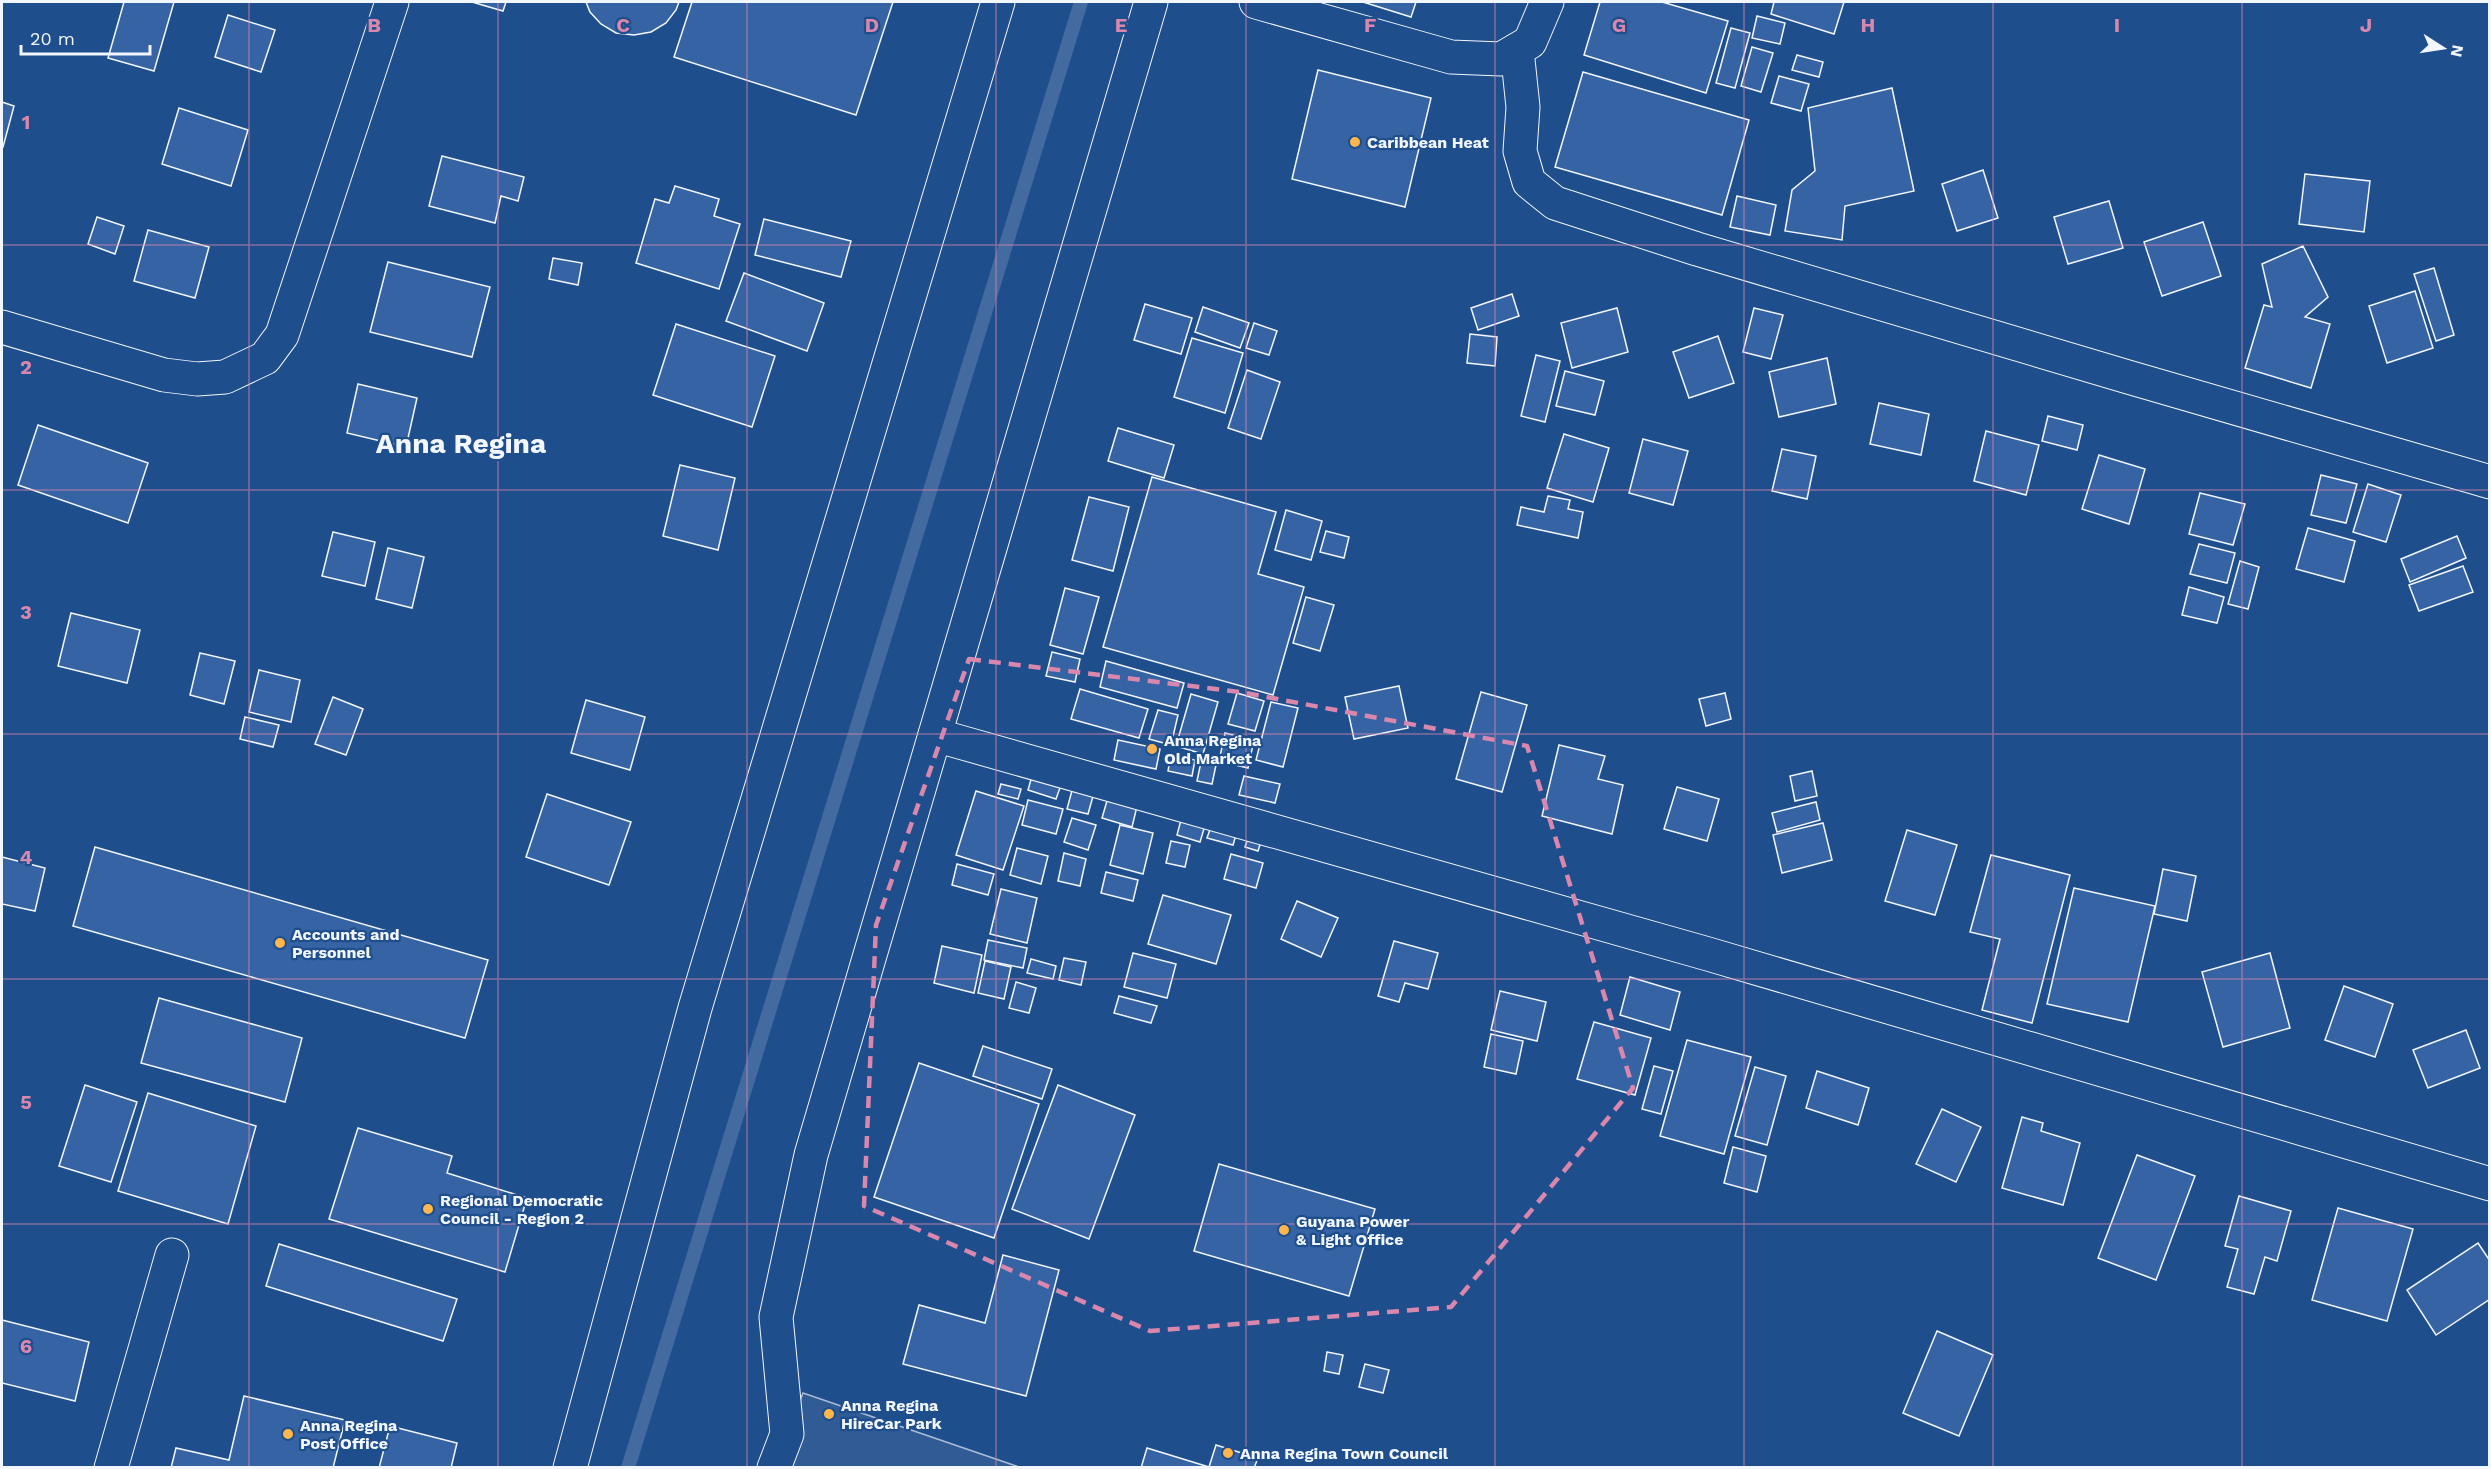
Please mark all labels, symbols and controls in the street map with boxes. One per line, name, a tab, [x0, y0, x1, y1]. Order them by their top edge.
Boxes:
text: B	[367, 13, 381, 37]
text: C	[616, 13, 630, 37]
text: D	[865, 13, 879, 37]
text: E	[1115, 13, 1127, 37]
text: F	[1364, 13, 1376, 37]
text: G	[1612, 13, 1626, 37]
text: H	[1861, 13, 1875, 37]
text: I	[2114, 13, 2120, 37]
text: J	[2360, 13, 2372, 37]
scale bar	[21, 18, 150, 56]
north arrow	[2413, 18, 2473, 78]
text: 20 m	[30, 28, 75, 49]
text: N	[2447, 43, 2468, 59]
text: 1	[22, 110, 30, 134]
place label: Caribbean Heat	[1367, 133, 1489, 152]
marker: Caribbean Heat	[1348, 135, 1362, 149]
text: 2	[20, 355, 32, 379]
district label: Anna Regina	[376, 427, 547, 460]
text: 3	[20, 600, 32, 624]
place label: Anna Regina Old Market	[1164, 731, 1262, 768]
marker: Anna Regina Old Market	[1145, 742, 1159, 756]
text: 4	[20, 845, 33, 869]
place label: Accounts and Personnel	[292, 925, 399, 962]
marker: Accounts and Personnel	[273, 936, 287, 950]
text: 5	[20, 1090, 32, 1114]
place label: Regional Democratic Council - Region 2	[440, 1191, 603, 1228]
marker: Regional Democratic Council - Region 2	[421, 1202, 435, 1216]
place label: Guyana Power & Light Office	[1296, 1212, 1409, 1249]
marker: Guyana Power & Light Office	[1277, 1223, 1291, 1237]
text: 6	[20, 1334, 32, 1358]
place label: Anna Regina HireCar Park	[841, 1396, 942, 1433]
marker: Anna Regina HireCar Park	[822, 1407, 836, 1421]
place label: Anna Regina Post Office	[300, 1416, 398, 1453]
marker: Anna Regina Post Office	[281, 1427, 295, 1441]
place label: Anna Regina Town Council	[1240, 1444, 1449, 1463]
marker: Anna Regina Town Council	[1221, 1446, 1235, 1460]

